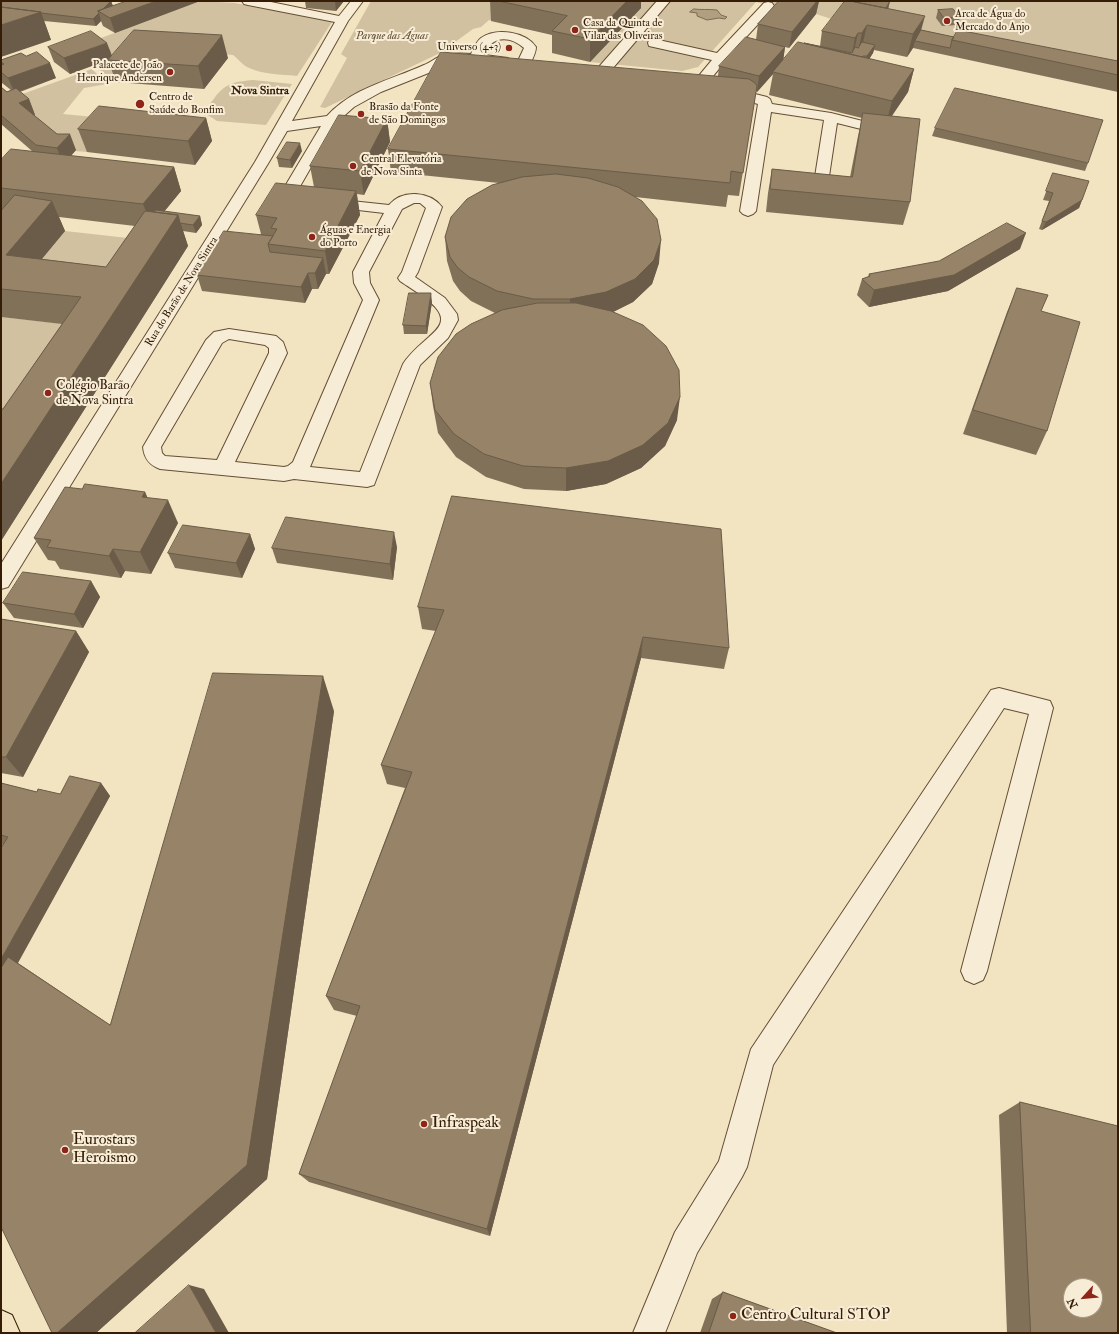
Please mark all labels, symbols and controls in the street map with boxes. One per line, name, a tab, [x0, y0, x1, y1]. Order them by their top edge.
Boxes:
place label: Arca de Água do Mercado do Anjo	[955, 8, 1030, 34]
marker: Arca de Água do Mercado do Anjo	[942, 16, 952, 26]
place label: Casa da Quinta de Vilar das Oliveiras	[583, 17, 663, 43]
marker: Casa da Quinta de Vilar das Oliveiras	[570, 25, 580, 35]
park label: Parque das Águas	[356, 30, 428, 44]
place label: Universo (4+3)	[437, 41, 501, 55]
marker: Universo (4+3)	[504, 43, 514, 53]
place label: Palacete de João Henrique Andersen	[77, 59, 162, 85]
marker: Palacete de João Henrique Andersen	[165, 67, 175, 77]
district label: Nova Sintra	[231, 84, 289, 98]
place label: Centro de Saúde do Bonfim	[149, 91, 223, 117]
marker: Centro de Saúde do Bonfim	[134, 98, 146, 110]
place label: Brasão da Fonte de São Domingos	[369, 101, 445, 127]
marker: Brasão da Fonte de São Domingos	[356, 109, 366, 119]
place label: Central Elevatória de Nova Sinta	[361, 153, 441, 179]
marker: Central Elevatória de Nova Sinta	[348, 161, 358, 171]
place label: Águas e Energia do Porto	[320, 224, 391, 250]
marker: Águas e Energia do Porto	[307, 232, 317, 242]
street label: Rua do Barão de Nova Sintra	[143, 235, 221, 349]
place label: Colégio Barão de Nova Sintra	[56, 378, 133, 409]
marker: Colégio Barão de Nova Sintra	[43, 388, 53, 398]
place label: Infraspeak	[432, 1114, 499, 1134]
marker: Infraspeak	[419, 1119, 429, 1129]
place label: Eurostars Heroismo	[73, 1131, 136, 1169]
marker: Eurostars Heroismo	[60, 1145, 70, 1155]
north arrow	[1063, 1278, 1103, 1318]
text: N	[1065, 1296, 1081, 1311]
place label: Centro Cultural STOP	[741, 1306, 890, 1326]
marker: Centro Cultural STOP	[728, 1311, 738, 1321]

